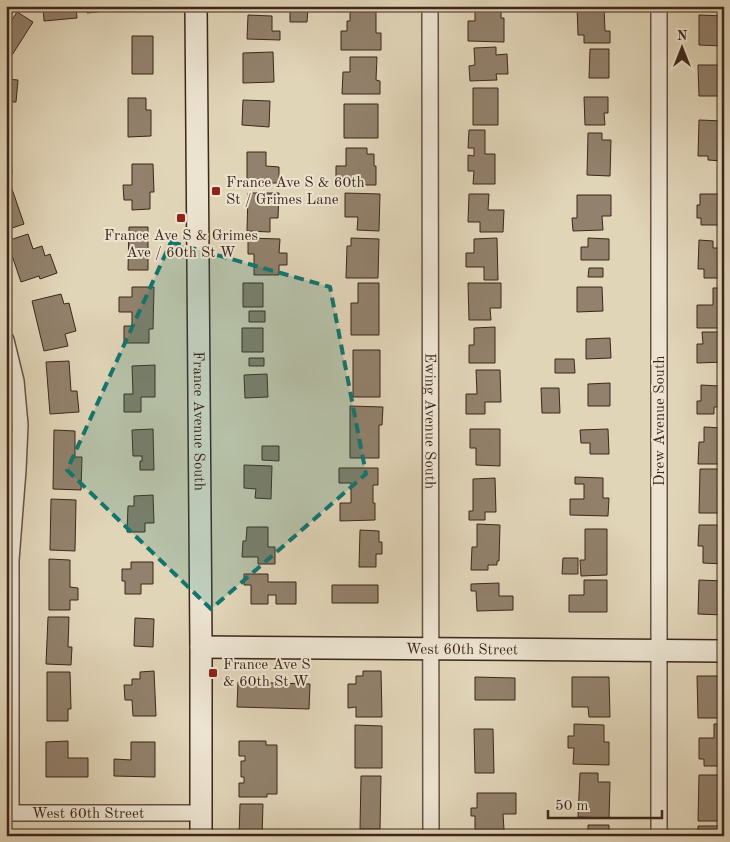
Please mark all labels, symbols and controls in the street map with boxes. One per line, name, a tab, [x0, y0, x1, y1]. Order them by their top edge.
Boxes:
north arrow	[658, 22, 708, 72]
text: N	[677, 29, 688, 43]
place label: France Ave S & 60th St / Grimes Lane	[226, 176, 365, 208]
marker: France Ave S & 60th St / Grimes Lane	[210, 185, 222, 197]
marker: France Ave S & Grimes Ave / 60th St W	[175, 212, 187, 224]
place label: France Ave S & Grimes Ave / 60th St W	[104, 229, 258, 261]
street label: France Avenue South	[190, 351, 206, 491]
street label: Ewing Avenue South	[421, 353, 437, 489]
street label: Drew Avenue South	[653, 356, 668, 486]
street label: West 60th Street	[406, 643, 518, 658]
place label: France Ave S & 60th St W	[223, 658, 311, 690]
marker: France Ave S & 60th St W	[207, 667, 219, 679]
scale bar	[548, 787, 661, 819]
text: 50 m	[555, 799, 589, 814]
street label: West 60th Street	[32, 807, 144, 822]

